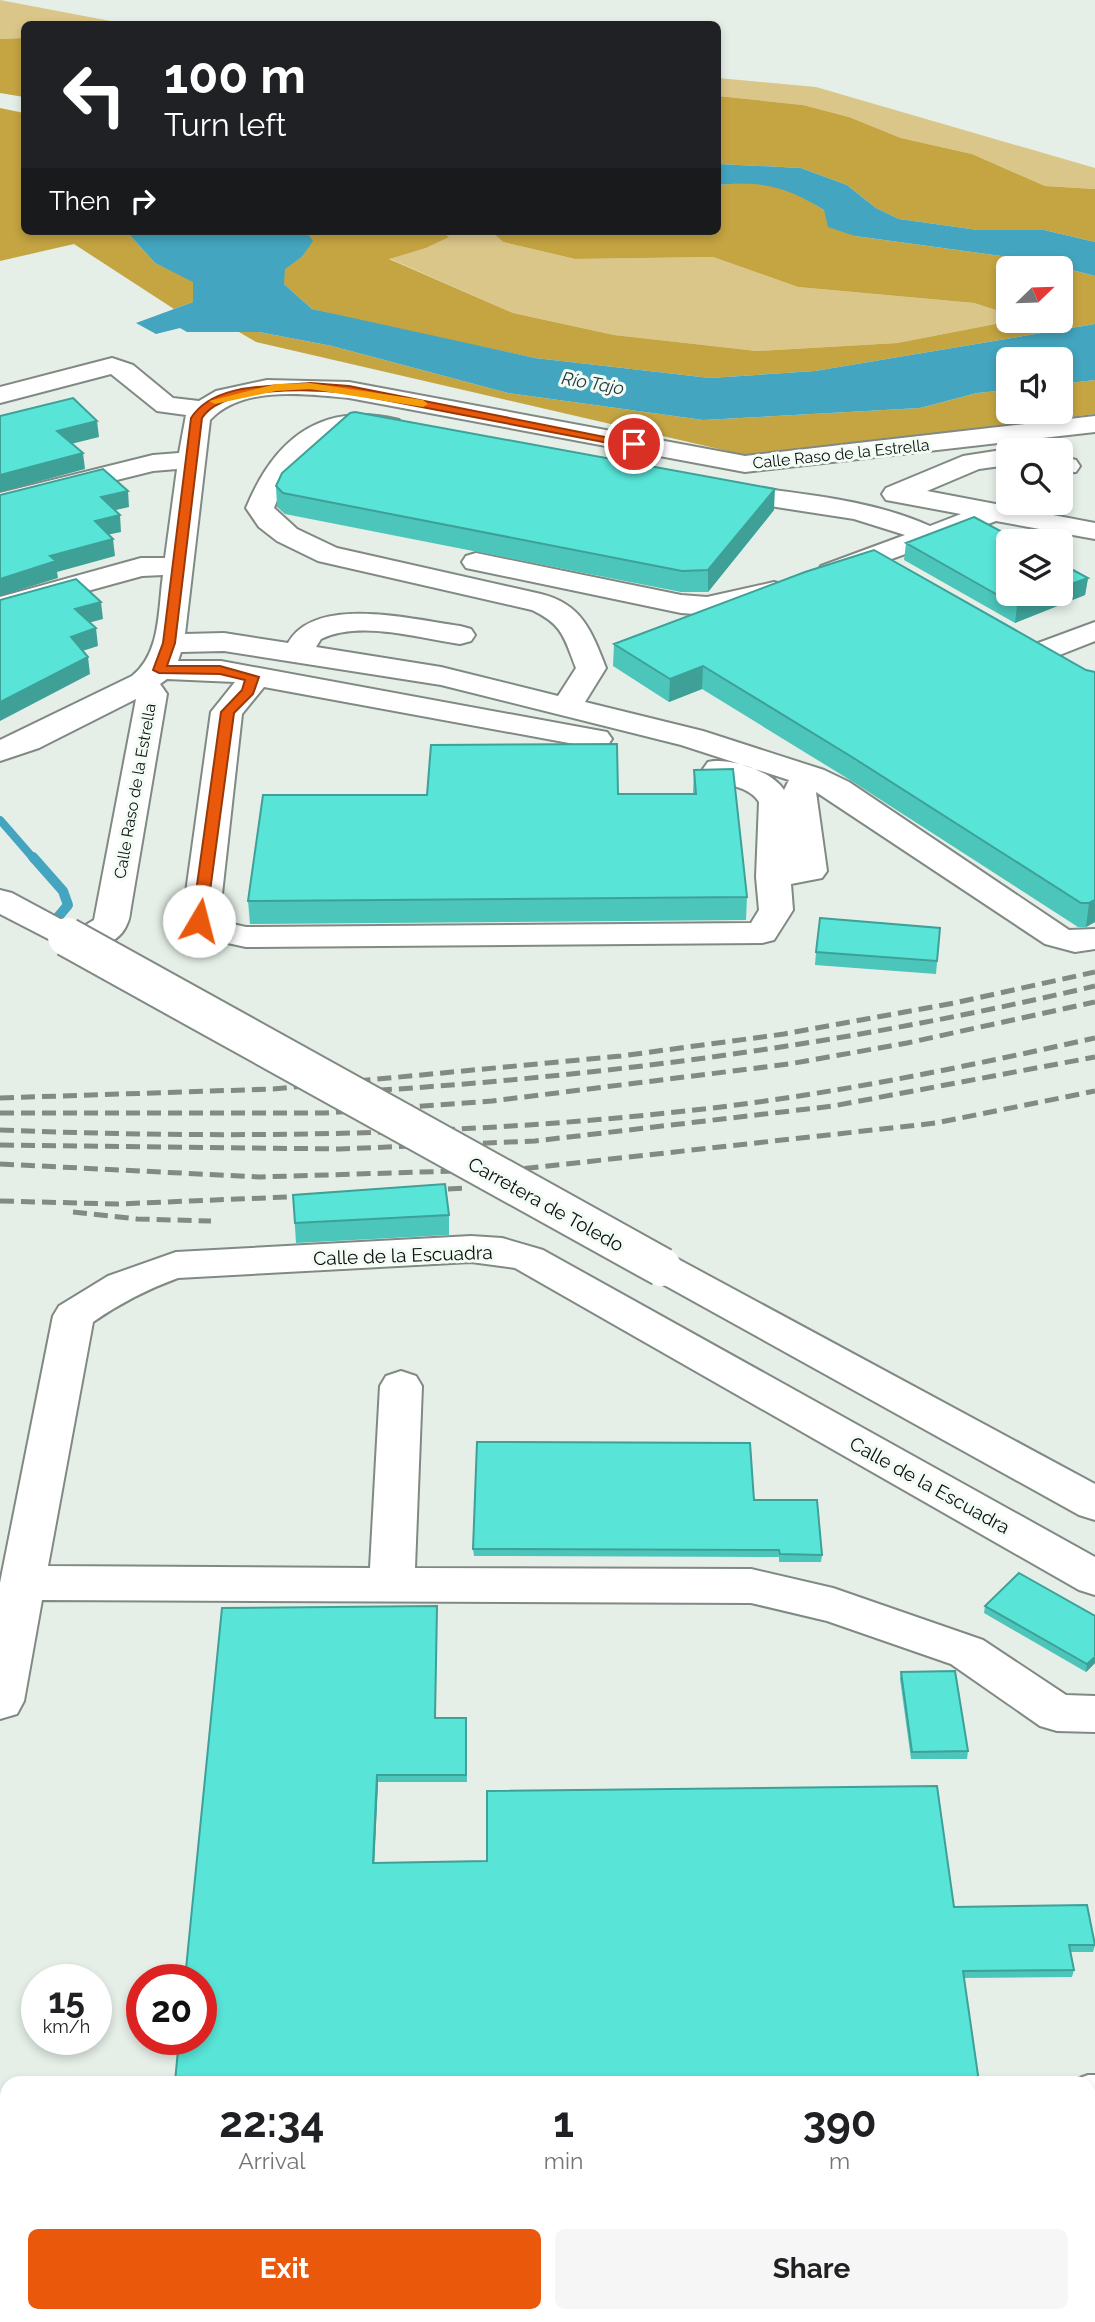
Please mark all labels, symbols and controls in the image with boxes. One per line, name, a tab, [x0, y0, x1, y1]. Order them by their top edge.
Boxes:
text: 100 m	[164, 47, 306, 104]
icon: left	[49, 49, 140, 140]
text: Turn left	[164, 106, 286, 143]
icon: right	[124, 182, 162, 220]
text: Then	[49, 186, 110, 216]
north arrow	[996, 256, 1073, 332]
map controls	[996, 256, 1073, 606]
button: sound	[996, 347, 1073, 424]
water label: Río Tajo	[560, 367, 626, 399]
pin	[604, 414, 664, 474]
icon: arrive	[615, 425, 653, 463]
street label: Calle Raso de la Estrella	[752, 435, 930, 473]
button: search	[996, 438, 1073, 515]
button: layers	[996, 529, 1073, 606]
street label: Calle Raso de la Estrella	[110, 702, 160, 880]
position arrow	[162, 884, 236, 958]
street label: Carretera de Toledo	[465, 1152, 627, 1256]
street label: Calle de la Escuadra	[313, 1241, 493, 1269]
street label: Calle de la Escuadra	[846, 1432, 1014, 1538]
speed limit sign: 20	[126, 1964, 217, 2055]
text: 15	[48, 1980, 85, 2021]
text: km/h	[43, 2016, 90, 2037]
text: 22:34	[219, 2098, 324, 2147]
text: 1	[553, 2098, 574, 2147]
text: 390	[803, 2098, 877, 2147]
text: Arrival	[238, 2147, 306, 2174]
text: min	[544, 2147, 583, 2174]
text: m	[829, 2147, 850, 2174]
button: Exit	[28, 2229, 541, 2309]
button: Share	[555, 2229, 1068, 2309]

